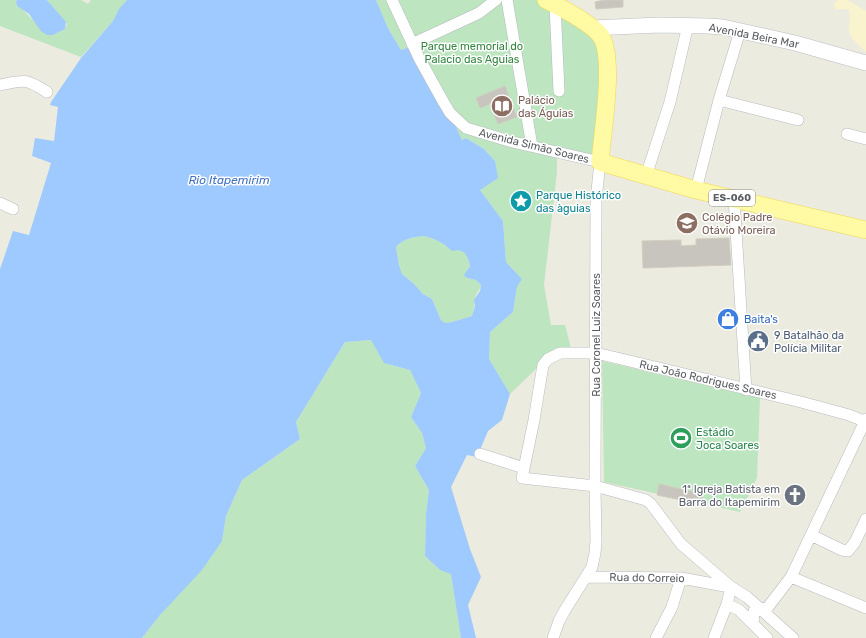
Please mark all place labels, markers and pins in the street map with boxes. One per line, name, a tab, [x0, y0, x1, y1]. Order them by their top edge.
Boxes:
library icon: Palácio das Águias	[489, 93, 515, 119]
place label: Palácio das Águias	[518, 94, 574, 120]
place icon: Parque Histórico das àguias	[508, 188, 534, 214]
place label: Parque Histórico das àguias	[536, 189, 621, 215]
school or university icon: Colégio Padre Otávio Moreira	[674, 210, 700, 236]
place label: Colégio Padre Otávio Moreira	[702, 211, 776, 237]
shop icon: Baita's	[715, 306, 741, 332]
place label: Baita's	[744, 313, 778, 326]
public building icon: 9 Batalhão da Polícia Militar	[745, 328, 771, 354]
place label: 9 Batalhão da Polícia Militar	[774, 329, 844, 355]
sports icon: Estádio Joca Soares	[668, 425, 694, 451]
place label: Estádio Joca Soares	[696, 426, 760, 452]
church icon: 1ª Igreja Batista em Barra do Itapemirim	[782, 482, 808, 508]
place label: 1ª Igreja Batista em Barra do Itapemirim	[679, 483, 780, 509]

